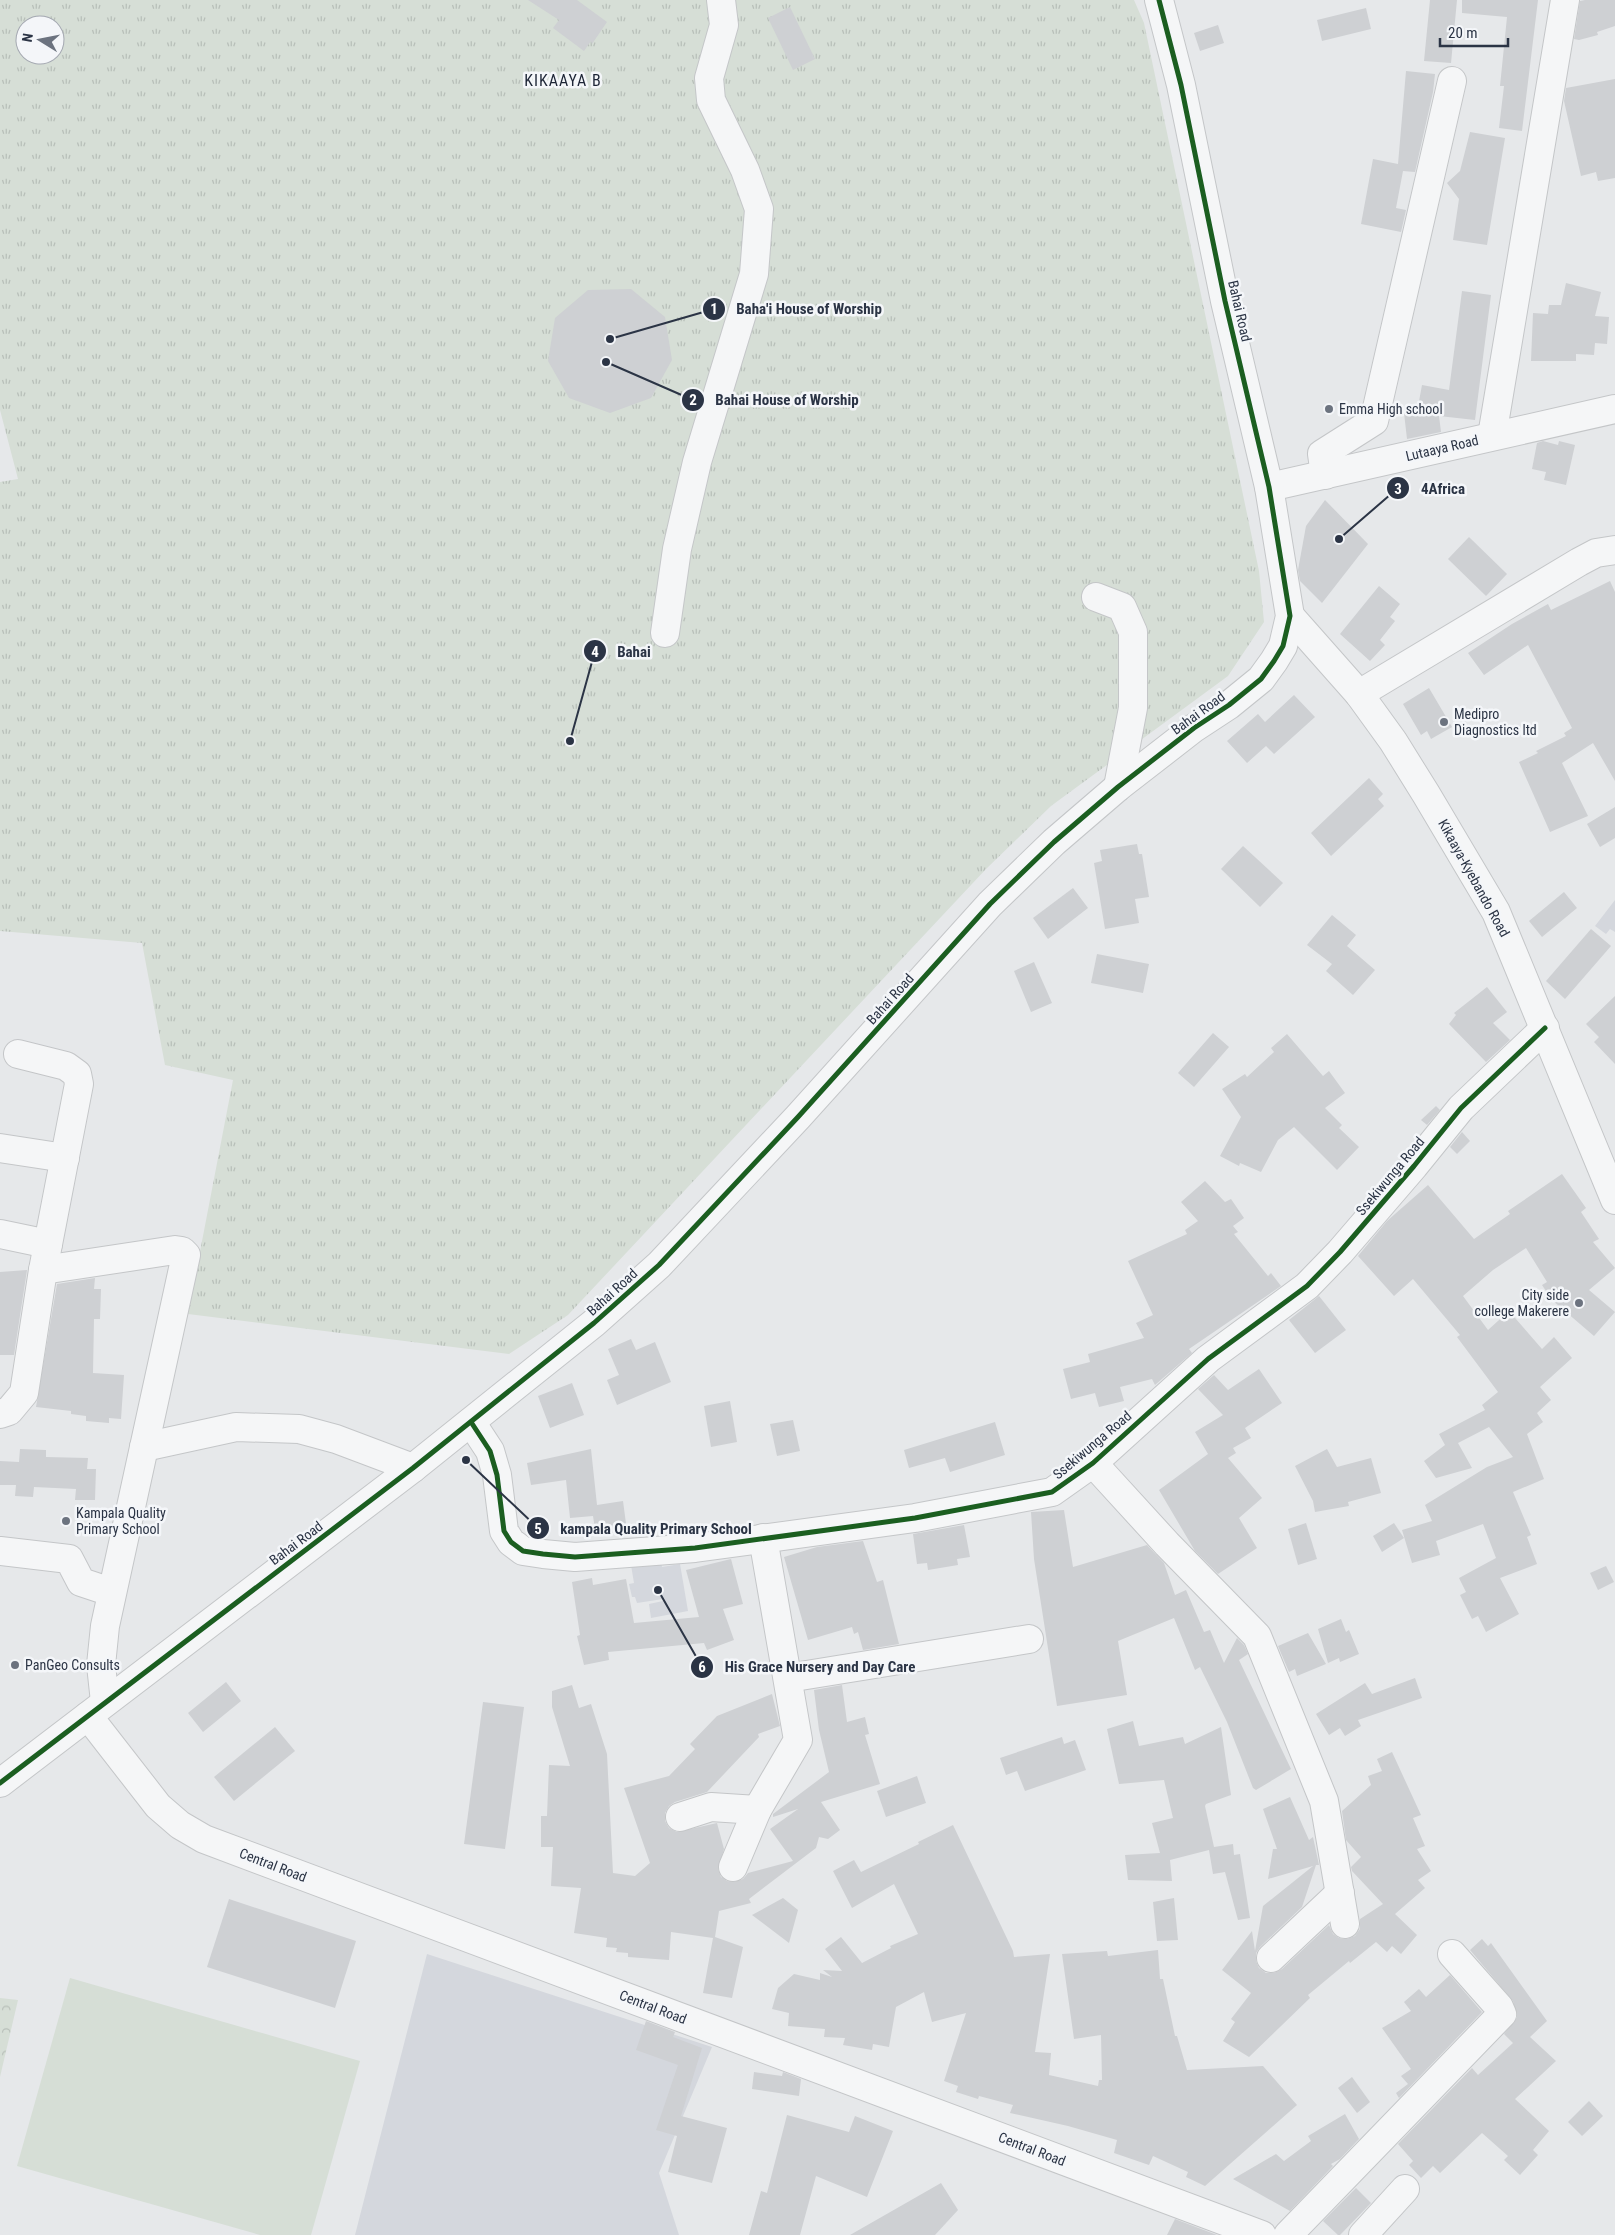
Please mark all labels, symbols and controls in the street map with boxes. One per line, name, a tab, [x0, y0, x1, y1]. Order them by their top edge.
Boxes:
north arrow	[15, 15, 65, 65]
scale bar	[1440, 15, 1508, 47]
text: 20 m	[1448, 24, 1478, 42]
text: N	[19, 32, 36, 43]
district label: KIKAAYA B	[524, 71, 602, 90]
street label: Bahai Road	[1225, 279, 1255, 343]
callout: Baha'i House of Worship	[701, 294, 892, 324]
text: 1	[710, 300, 718, 318]
text: Baha'i House of Worship	[736, 300, 882, 318]
callout: Bahai House of Worship	[680, 385, 869, 415]
text: 2	[689, 391, 697, 409]
text: Bahai House of Worship	[715, 391, 859, 409]
place label: Emma High school	[1339, 401, 1443, 417]
marker: Emma High school	[1323, 403, 1335, 415]
street label: Lutaaya Road	[1404, 432, 1480, 464]
callout: 4Africa	[1385, 473, 1475, 503]
text: 3	[1394, 480, 1402, 498]
text: 4Africa	[1421, 480, 1465, 498]
callout: Bahai	[582, 636, 661, 666]
text: 4	[591, 643, 599, 661]
text: Bahai	[617, 643, 651, 661]
street label: Bahai Road	[1168, 688, 1228, 738]
place label: Medipro Diagnostics ltd	[1454, 706, 1537, 738]
marker: Medipro Diagnostics ltd	[1438, 716, 1450, 728]
street label: Kikaaya-Kyebando Road	[1435, 817, 1513, 939]
street label: Bahai Road	[863, 970, 917, 1028]
street label: Ssekiwunga Road	[1353, 1134, 1427, 1218]
street label: Bahai Road	[583, 1265, 641, 1319]
place label: City side college Makerere	[1474, 1287, 1569, 1319]
marker: City side college Makerere	[1573, 1297, 1585, 1309]
street label: Ssekiwunga Road	[1050, 1408, 1134, 1482]
place label: Kampala Quality Primary School	[76, 1505, 166, 1537]
callout: kampala Quality Primary School	[526, 1513, 762, 1543]
marker: Kampala Quality Primary School	[60, 1515, 72, 1527]
street label: Bahai Road	[266, 1518, 326, 1568]
text: 5	[534, 1520, 542, 1538]
text: kampala Quality Primary School	[560, 1520, 752, 1538]
callout: His Grace Nursery and Day Care	[690, 1652, 925, 1682]
place label: PanGeo Consults	[25, 1657, 120, 1673]
text: 6	[698, 1658, 706, 1676]
text: His Grace Nursery and Day Care	[725, 1658, 915, 1676]
marker: PanGeo Consults	[9, 1659, 21, 1671]
street label: Central Road	[237, 1845, 309, 1885]
street label: Central Road	[617, 1987, 689, 2027]
street label: Central Road	[996, 2129, 1068, 2169]

